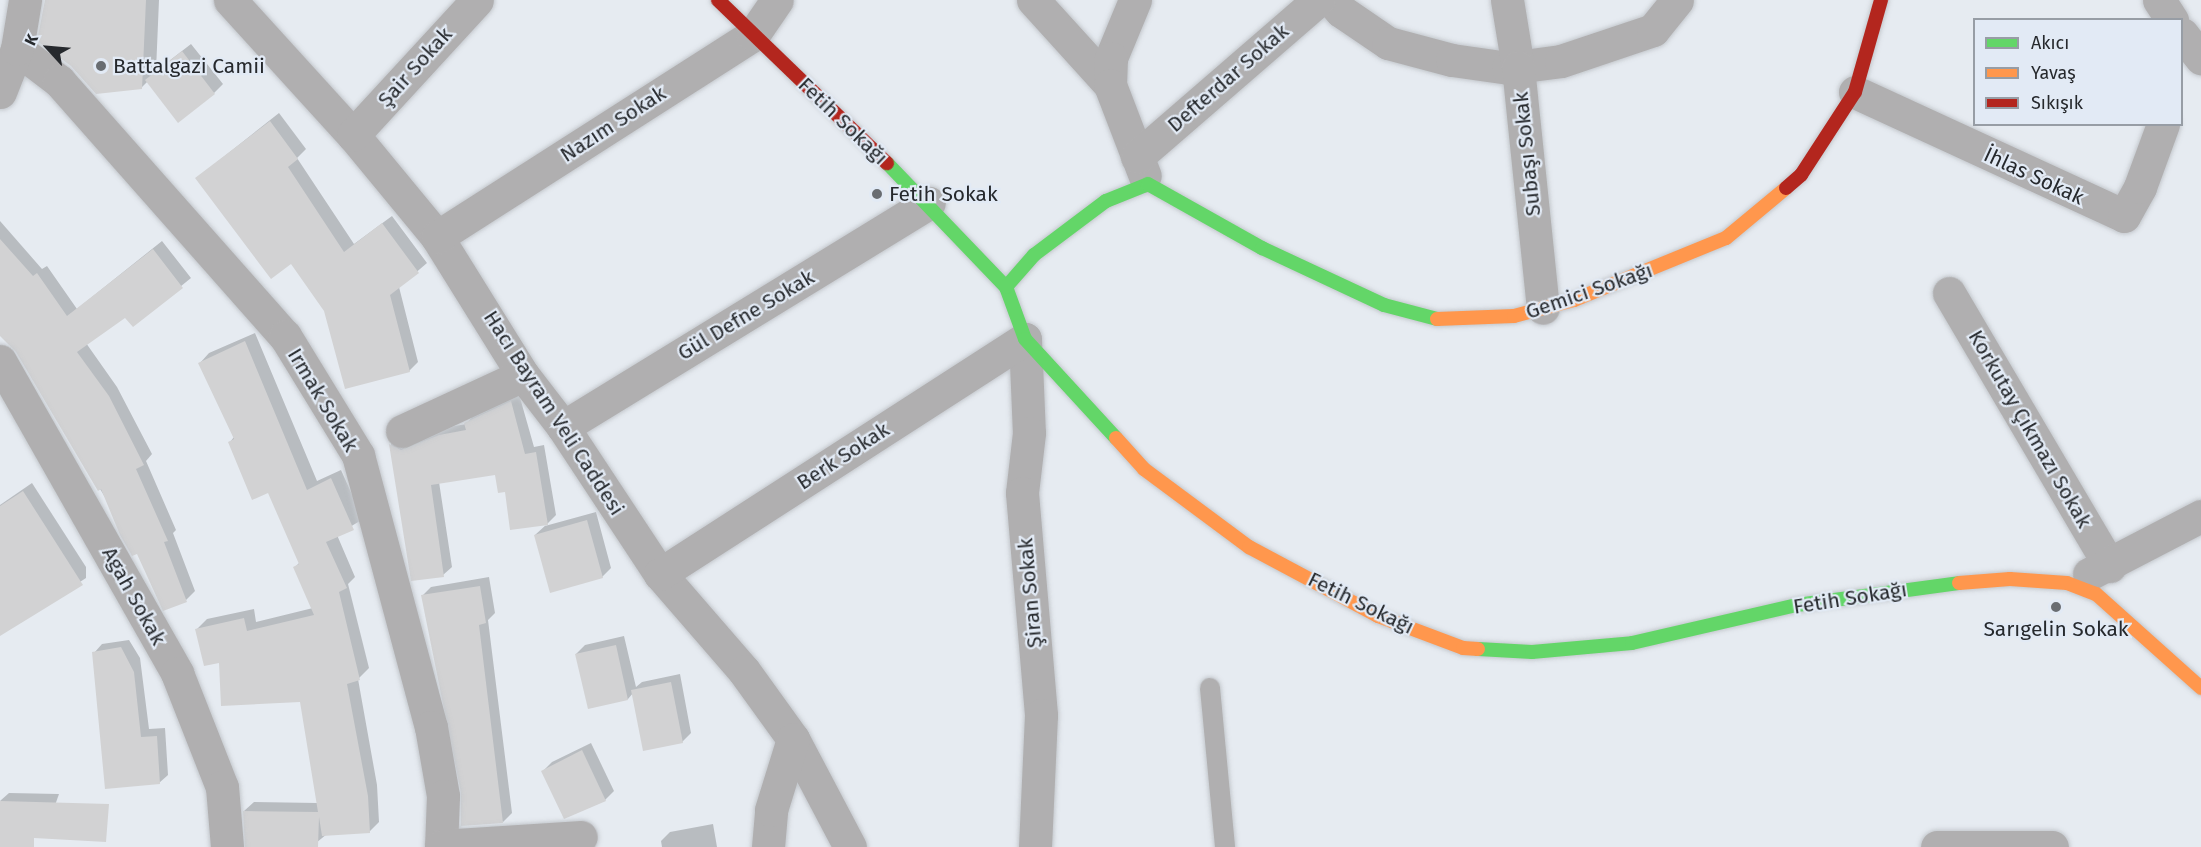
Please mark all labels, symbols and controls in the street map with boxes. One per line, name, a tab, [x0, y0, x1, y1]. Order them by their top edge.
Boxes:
north arrow	[18, 18, 78, 78]
legend	[1973, 18, 2183, 126]
street label: Defterdar Sokak	[1162, 19, 1294, 137]
street label: Şair Sokak	[373, 22, 457, 112]
text: K	[21, 31, 42, 49]
text: Akıcı	[2031, 32, 2069, 54]
place label: Battalgazi Camii	[113, 53, 265, 79]
marker: Battalgazi Camii	[94, 59, 108, 73]
text: Yavaş	[2031, 62, 2076, 84]
street label: Fetih Sokağı	[793, 72, 893, 170]
street label: Nazım Sokak	[556, 81, 670, 167]
street label: Subaşı Sokak	[1508, 91, 1546, 217]
text: Sıkışık	[2031, 92, 2083, 114]
street label: İhlas Sokak	[1980, 142, 2088, 210]
place label: Fetih Sokak	[889, 181, 998, 207]
marker: Fetih Sokak	[870, 187, 884, 201]
street label: Gemici Sokağı	[1522, 258, 1656, 324]
street label: Gül Defne Sokak	[673, 264, 819, 366]
street label: Hacı Bayram Veli Caddesi	[478, 306, 630, 520]
street label: Korkutay Çıkmazı Sokak	[1963, 326, 2097, 532]
street label: Irmak Sokak	[282, 344, 364, 456]
street label: Berk Sokak	[792, 417, 894, 495]
street label: Şiran Sokak	[1013, 537, 1047, 649]
street label: Agah Sokak	[97, 543, 171, 649]
street label: Fetih Sokağı	[1304, 567, 1418, 639]
street label: Fetih Sokağı	[1791, 577, 1909, 619]
marker: Sarıgelin Sokak	[2049, 600, 2063, 614]
place label: Sarıgelin Sokak	[1983, 616, 2129, 642]

